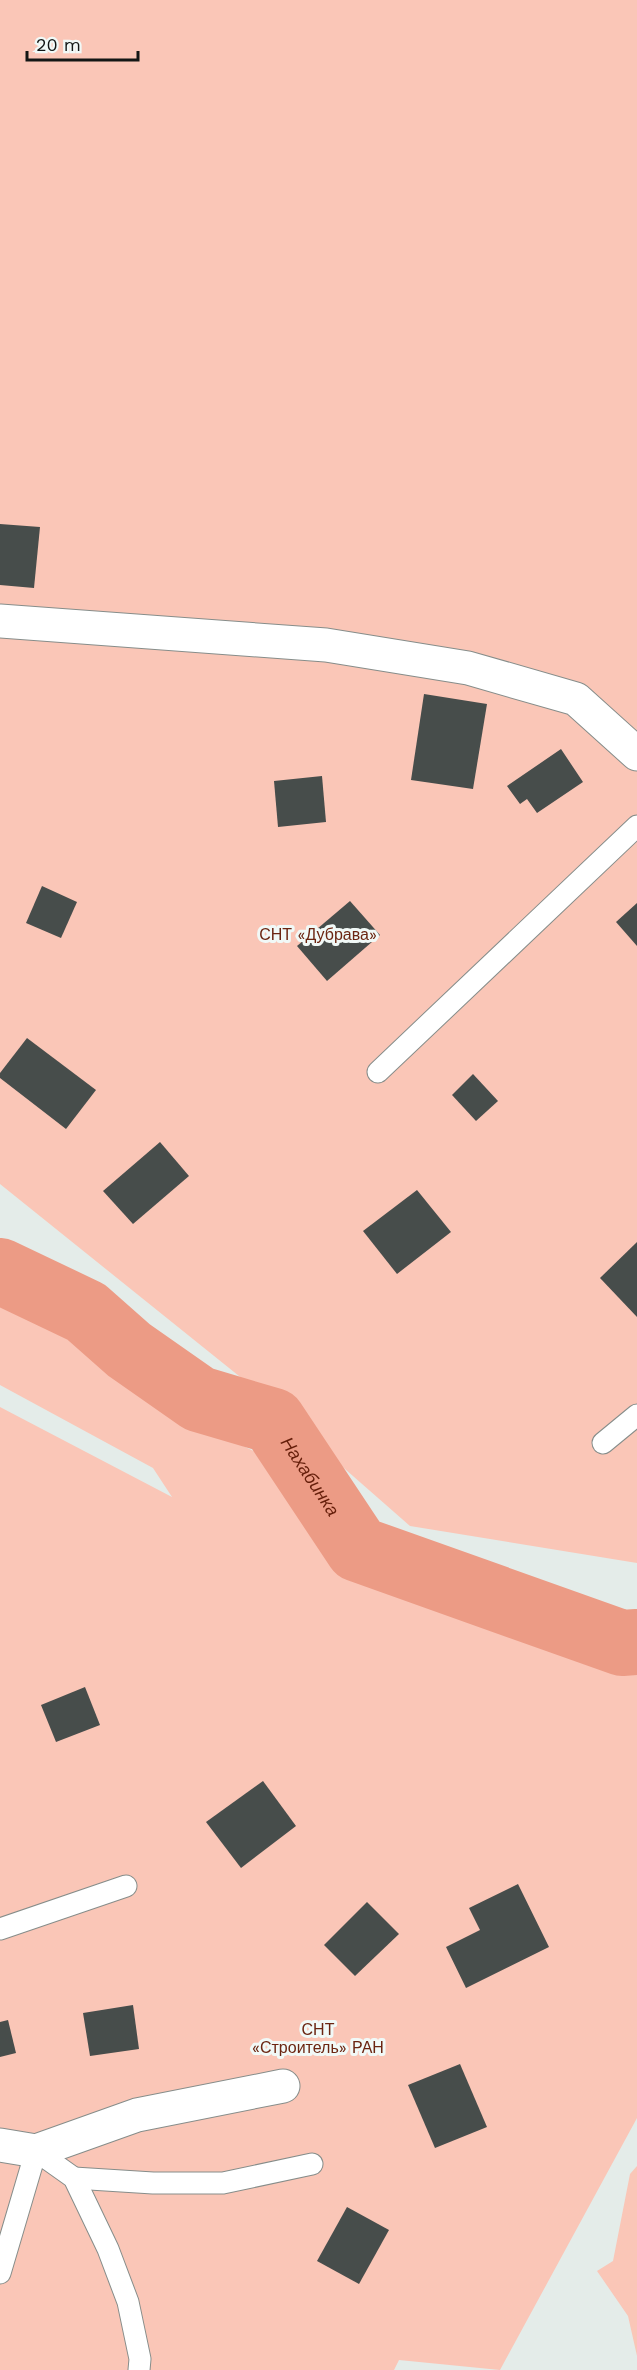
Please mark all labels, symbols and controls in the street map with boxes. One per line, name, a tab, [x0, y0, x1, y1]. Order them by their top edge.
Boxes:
scale bar	[27, 24, 138, 62]
text: 20 m	[36, 34, 81, 55]
park label: СНТ «Дубрава»	[259, 925, 377, 944]
water label: Нахабинка	[277, 1433, 344, 1520]
park label: СНТ «Строитель» РАН	[252, 2020, 384, 2057]

